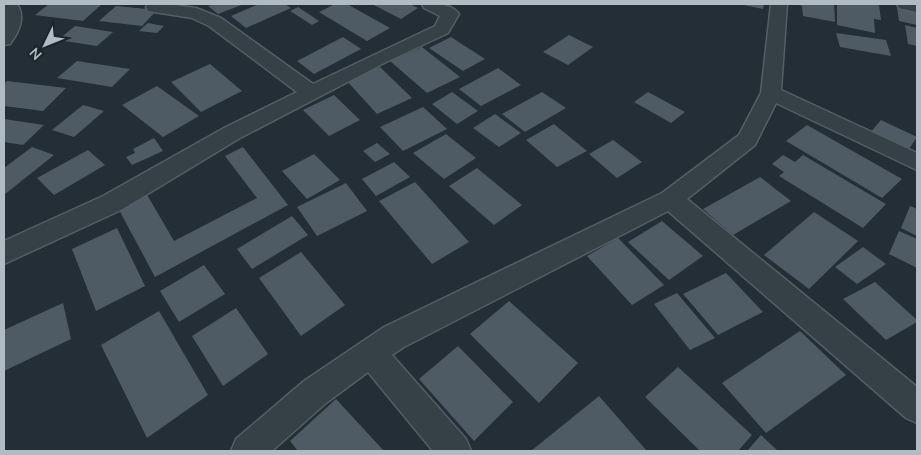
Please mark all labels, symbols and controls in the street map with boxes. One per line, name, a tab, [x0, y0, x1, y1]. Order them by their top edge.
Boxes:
north arrow	[20, 20, 70, 70]
text: N	[25, 43, 46, 64]

